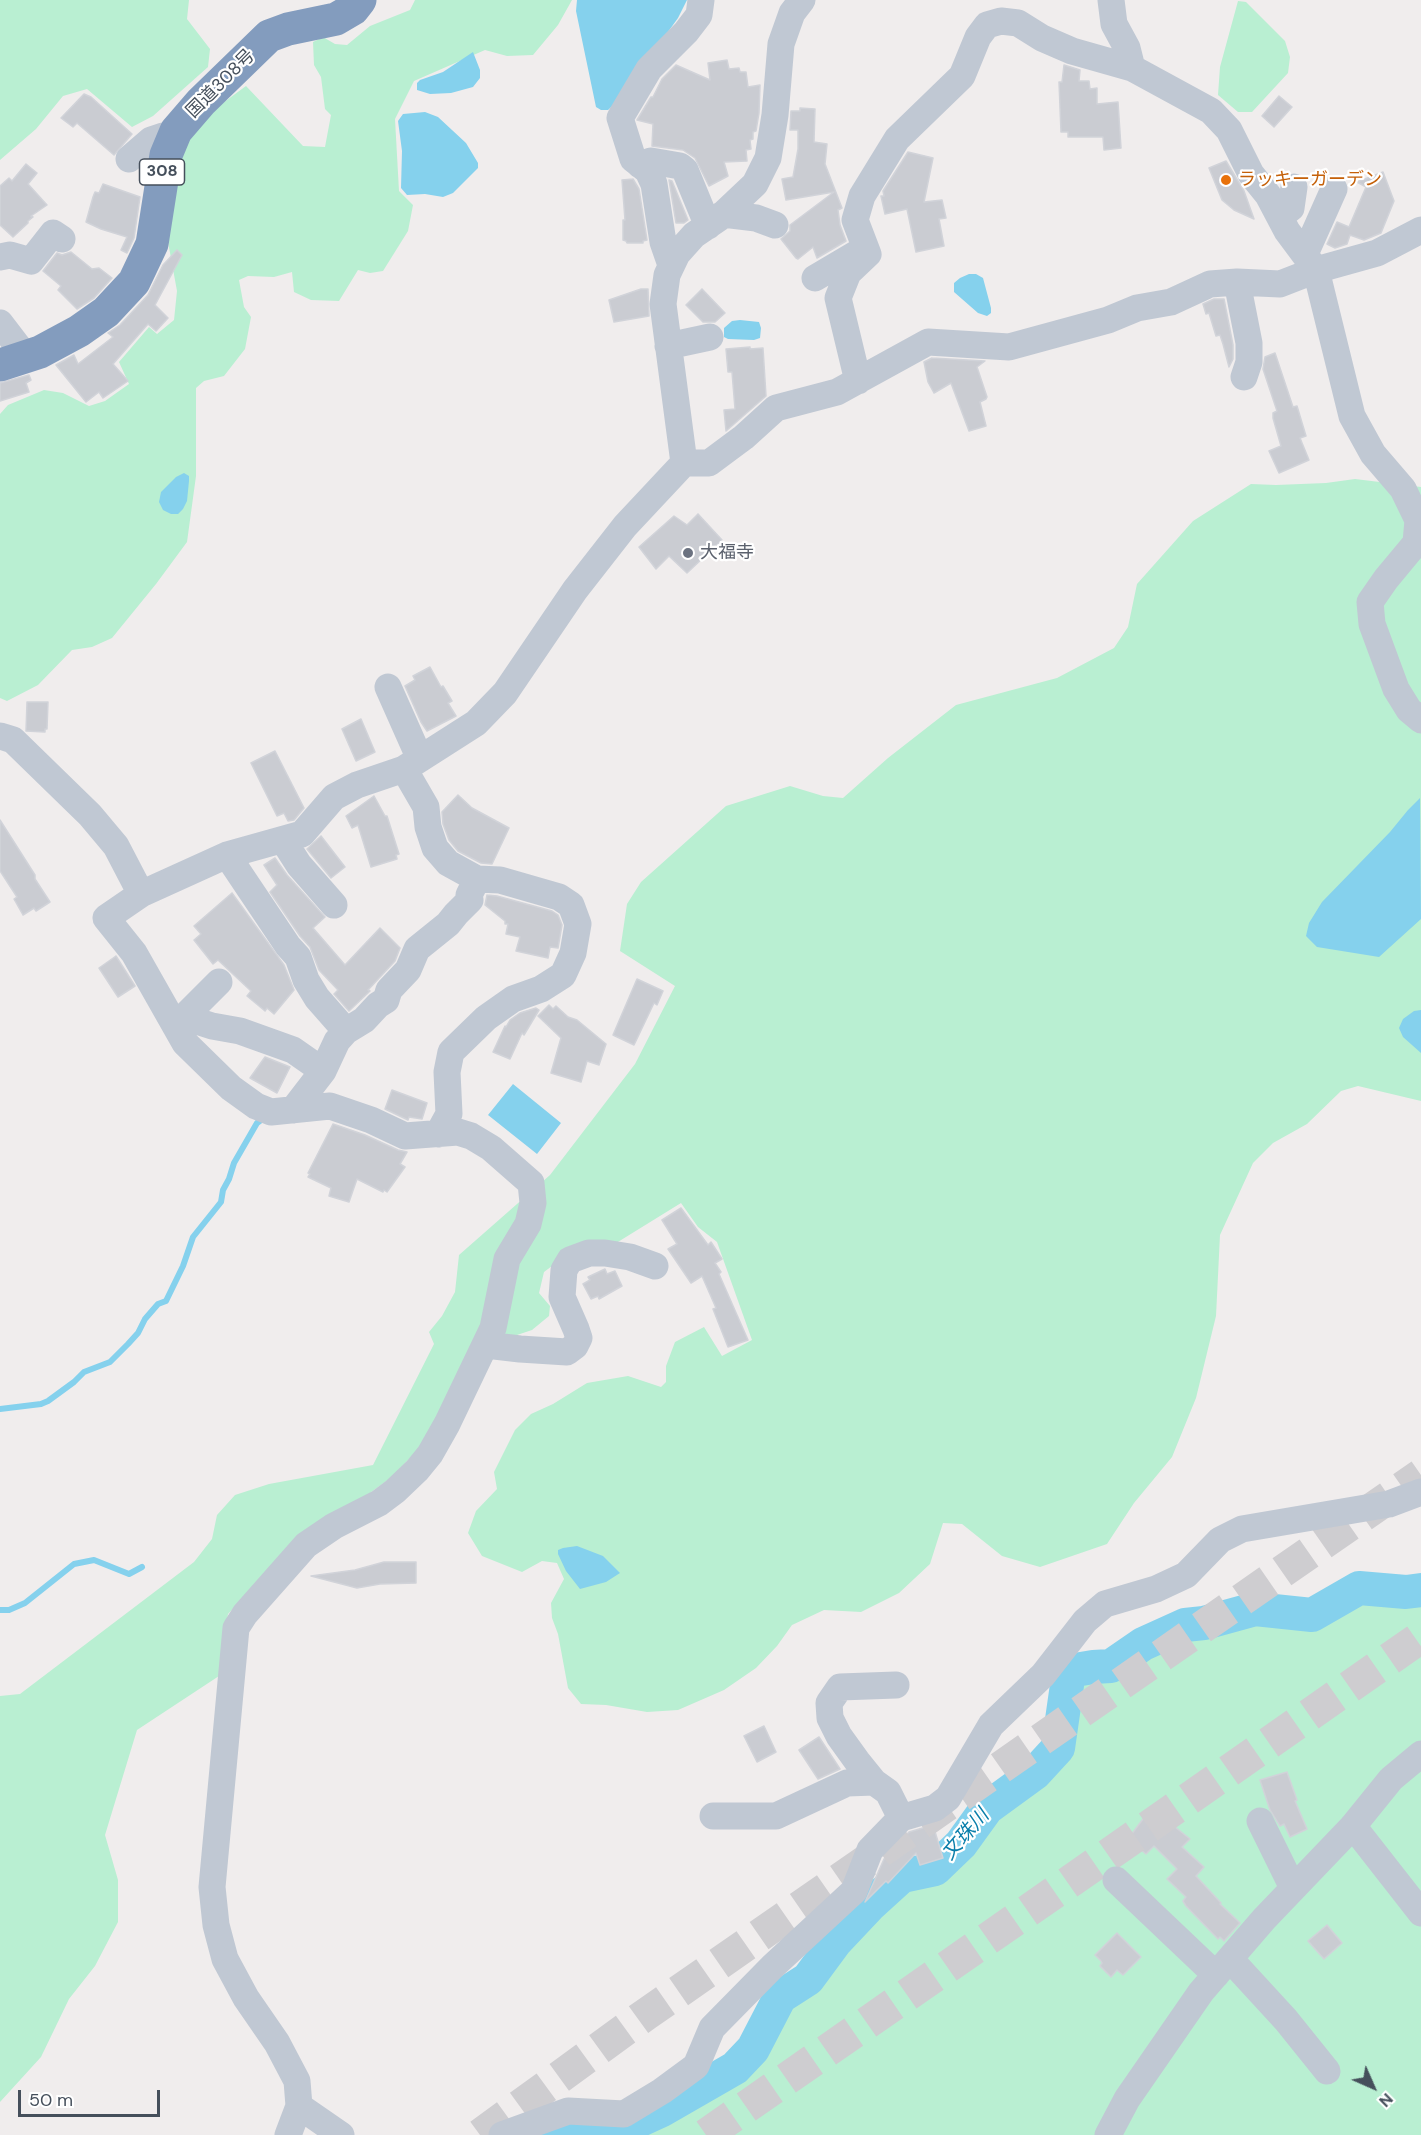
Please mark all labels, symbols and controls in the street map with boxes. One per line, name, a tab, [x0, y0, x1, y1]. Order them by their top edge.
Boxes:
street label: 国道308号	[182, 45, 260, 123]
road number: 308	[140, 159, 184, 185]
place label: ラッキーガーデン	[1238, 169, 1382, 191]
marker: ラッキーガーデン	[1219, 173, 1233, 187]
place label: 大福寺	[700, 542, 754, 564]
marker: 大福寺	[681, 546, 695, 560]
water label: 文珠川	[937, 1804, 995, 1866]
north arrow	[1343, 2057, 1403, 2117]
scale bar	[21, 2078, 164, 2116]
text: 50 m	[29, 2088, 73, 2112]
text: N	[1375, 2089, 1398, 2112]

